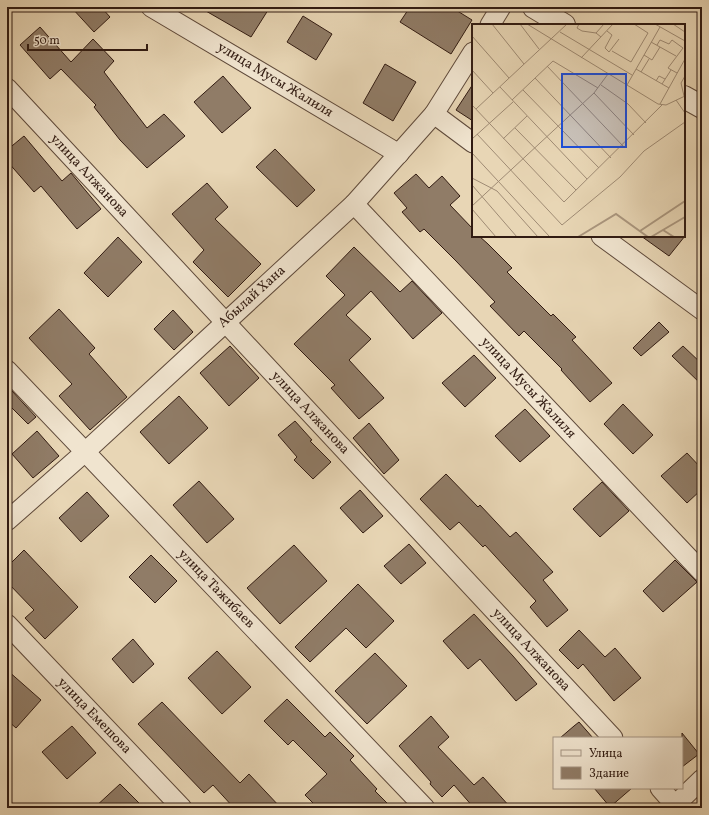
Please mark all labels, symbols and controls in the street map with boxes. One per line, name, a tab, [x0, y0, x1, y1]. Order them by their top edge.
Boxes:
inset map	[472, 24, 685, 237]
scale bar	[28, 26, 147, 52]
text: 50 m	[34, 33, 60, 49]
street label: улица Мусы Жалиля	[213, 38, 337, 122]
street label: улица Алжанова	[45, 130, 133, 222]
street label: Абылай Хана	[214, 262, 290, 332]
street label: улица Мусы Жалиля	[476, 333, 580, 443]
street label: улица Алжанова	[266, 367, 354, 459]
street label: улица Тажибаев	[173, 545, 259, 633]
street label: улица Алжанова	[487, 604, 575, 696]
street label: улица Емешова	[53, 674, 135, 758]
legend	[553, 737, 683, 789]
text: Улица	[589, 746, 622, 762]
text: Здание	[589, 766, 629, 782]

